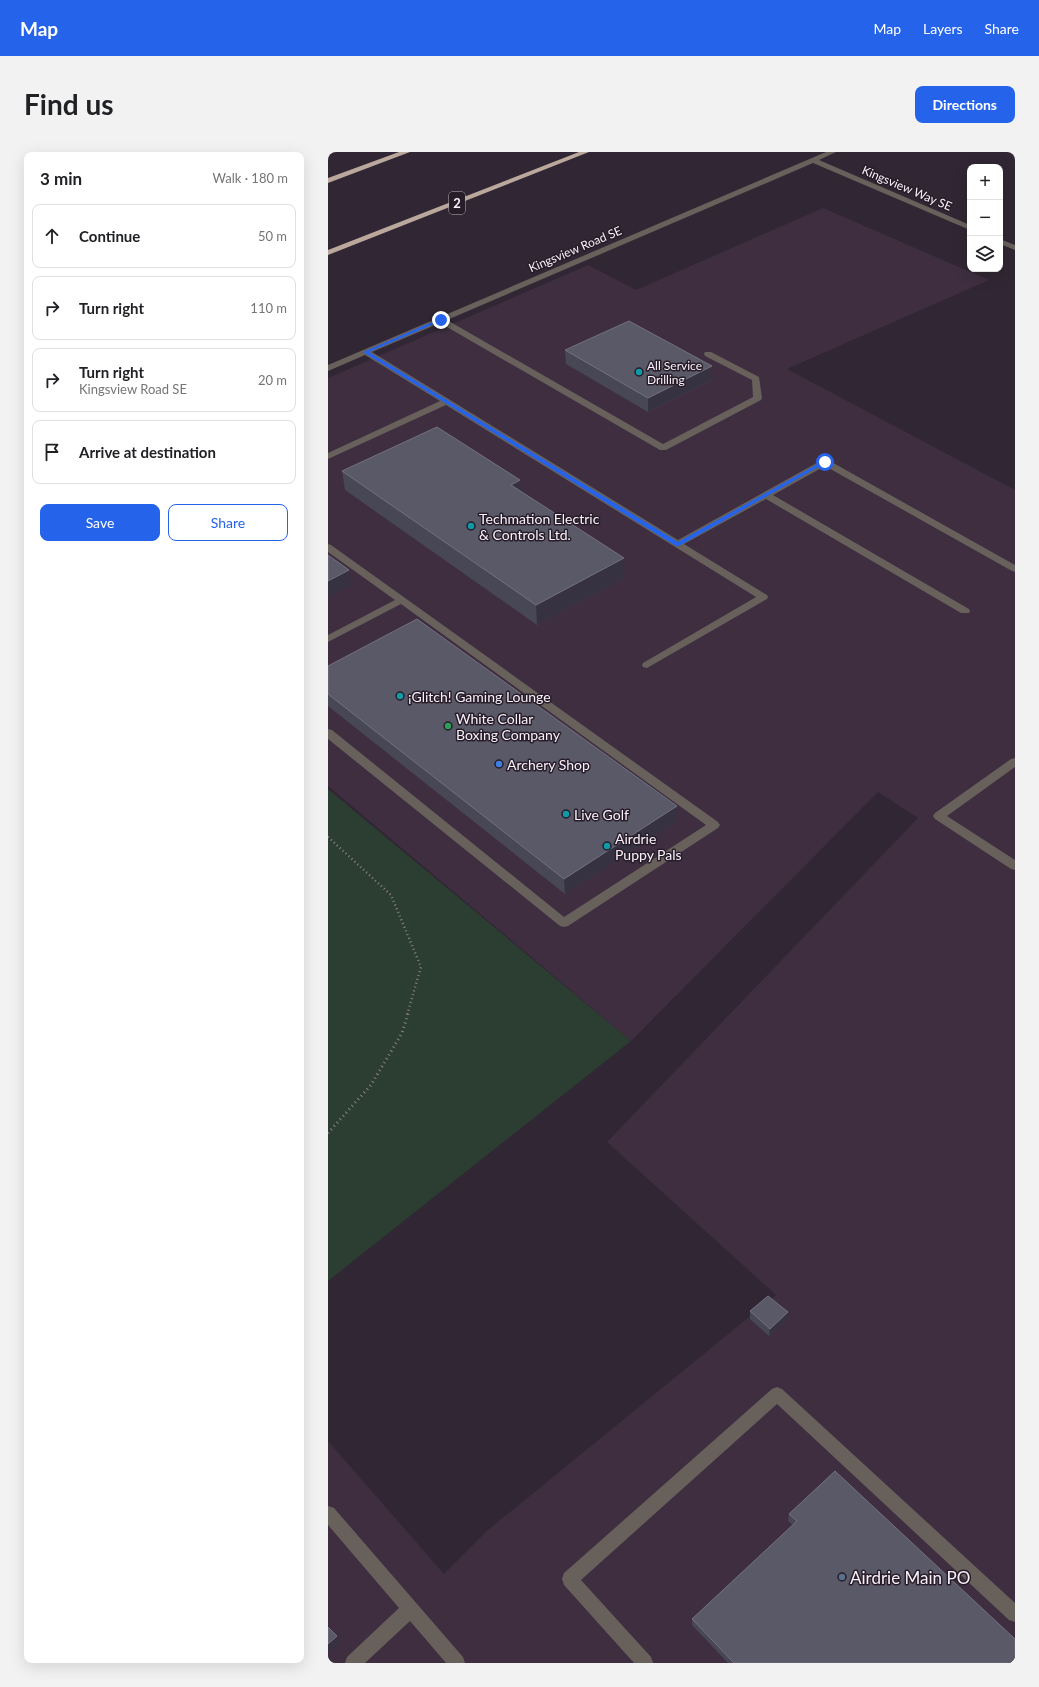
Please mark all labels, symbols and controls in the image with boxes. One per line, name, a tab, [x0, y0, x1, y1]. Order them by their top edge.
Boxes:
text: Map	[20, 17, 58, 40]
text: Map	[873, 20, 901, 37]
text: Layers	[923, 20, 963, 37]
text: Share	[985, 20, 1019, 37]
button: Directions	[915, 86, 1015, 123]
text: Find us	[24, 87, 114, 121]
street label: Kingsview Way SE	[860, 162, 954, 214]
map controls	[967, 164, 1003, 272]
button: +	[967, 164, 1003, 200]
text: 3 min	[40, 168, 82, 189]
text: Walk · 180 m	[212, 170, 288, 186]
road number: 2	[449, 192, 465, 214]
button: −	[967, 200, 1003, 236]
street label: Kingsview Road SE	[526, 223, 624, 275]
icon: ahead	[41, 225, 63, 247]
text: Continue	[79, 227, 140, 245]
text: 50 m	[258, 228, 287, 244]
button: layers	[967, 236, 1003, 272]
icon: right	[41, 297, 63, 319]
text: Turn right	[79, 299, 144, 317]
text: 110 m	[250, 300, 287, 316]
route end	[432, 311, 450, 329]
place label: All Service Drilling	[647, 358, 702, 387]
text: Turn right	[79, 363, 144, 381]
marker: All Service Drilling	[634, 367, 644, 377]
icon: right	[41, 369, 63, 391]
text: 20 m	[258, 372, 287, 388]
text: Kingsview Road SE	[79, 381, 187, 397]
icon: arrive	[41, 441, 63, 463]
text: Arrive at destination	[79, 443, 216, 461]
route start	[816, 453, 834, 471]
button: Save	[40, 504, 160, 541]
button: Share	[168, 504, 288, 541]
place label: Techmation Electric & Controls Ltd.	[479, 510, 600, 543]
marker: Techmation Electric & Controls Ltd.	[466, 521, 476, 531]
place label: ¡Glitch! Gaming Lounge	[408, 688, 551, 705]
marker: ¡Glitch! Gaming Lounge	[395, 691, 405, 701]
place label: White Collar Boxing Company	[456, 710, 561, 743]
marker: White Collar Boxing Company	[443, 721, 453, 731]
place label: Archery Shop	[507, 756, 590, 773]
marker: Archery Shop	[494, 759, 504, 769]
place label: Live Golf	[574, 806, 629, 823]
marker: Live Golf	[561, 809, 571, 819]
place label: Airdrie Puppy Pals	[615, 830, 682, 863]
marker: Airdrie Puppy Pals	[602, 841, 612, 851]
place label: Airdrie Main PO	[850, 1567, 970, 1588]
marker: Airdrie Main PO	[837, 1572, 847, 1582]

